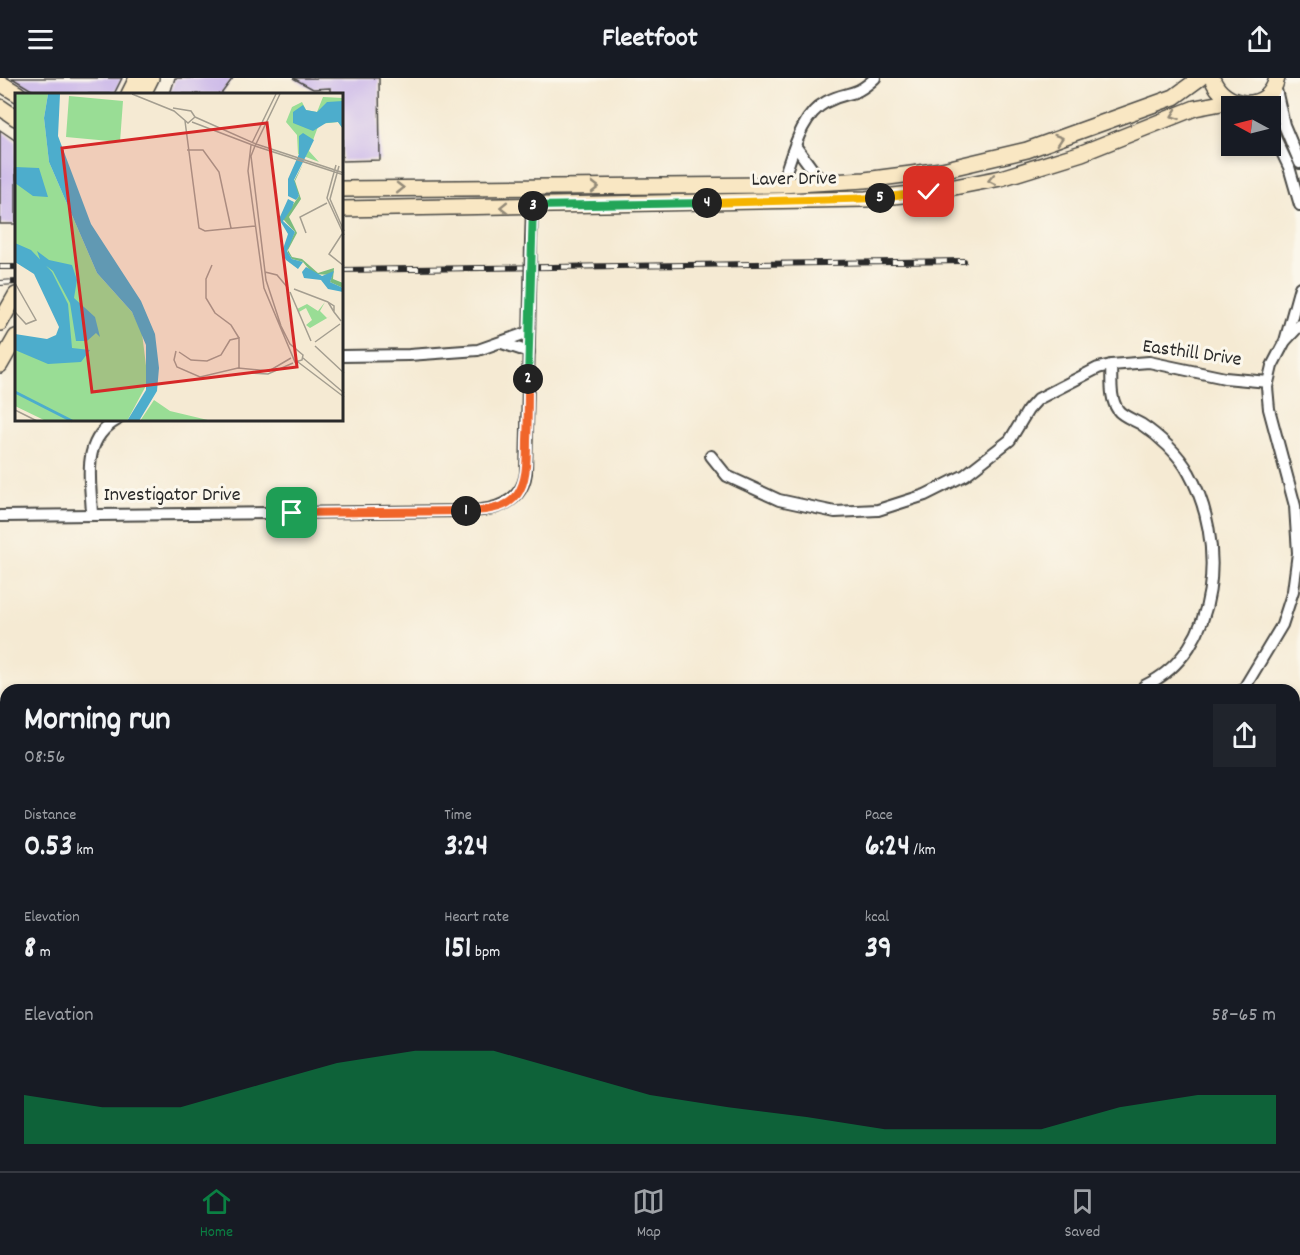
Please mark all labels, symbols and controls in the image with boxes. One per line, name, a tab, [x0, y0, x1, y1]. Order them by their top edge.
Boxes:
text: Fleetfoot	[602, 20, 698, 59]
icon: menu	[24, 23, 57, 56]
icon: share	[1243, 23, 1276, 56]
inset map	[15, 93, 344, 422]
north arrow	[1221, 96, 1281, 156]
map controls	[1221, 96, 1281, 156]
one-way arrow	[1170, 108, 1181, 121]
one-way arrow	[1053, 134, 1064, 146]
street label: Laver Drive	[751, 165, 837, 195]
pin	[903, 166, 954, 217]
one-way arrow	[987, 173, 997, 186]
icon: check	[912, 175, 945, 208]
one-way arrow	[591, 180, 600, 193]
one-way arrow	[396, 182, 405, 194]
pin: 5	[865, 183, 895, 213]
text: 5	[876, 186, 884, 209]
pin: 4	[692, 188, 722, 218]
pin: 3	[518, 191, 548, 221]
text: 4	[704, 191, 710, 214]
text: 3	[529, 194, 537, 217]
one-way arrow	[500, 201, 509, 213]
street label: Easthill Drive	[1141, 333, 1244, 375]
pin: 2	[513, 364, 543, 394]
text: 2	[525, 367, 532, 390]
street label: Investigator Drive	[104, 482, 241, 510]
pin	[266, 487, 317, 538]
icon: arrive	[275, 496, 308, 529]
pin: 1	[451, 496, 481, 526]
text: 1	[464, 499, 468, 522]
text: Morning run	[24, 698, 171, 745]
button: share	[1213, 704, 1276, 767]
text: 08:56	[24, 744, 65, 772]
text: Distance	[24, 804, 76, 827]
text: Time	[444, 804, 472, 827]
text: Pace	[865, 804, 893, 827]
text: 0.53	[24, 827, 73, 870]
text: 3:24	[444, 827, 488, 870]
text: 6:24	[865, 827, 910, 870]
text: km	[73, 839, 94, 862]
text: /km	[910, 839, 936, 862]
text: Elevation	[24, 906, 80, 929]
text: Heart rate	[444, 906, 509, 929]
text: kcal	[865, 906, 889, 929]
text: 8	[24, 929, 36, 972]
text: 151	[444, 929, 471, 972]
text: 39	[865, 929, 892, 972]
text: m	[36, 941, 51, 964]
text: bpm	[471, 941, 500, 964]
text: Elevation	[24, 1002, 94, 1030]
text: 58–65 m	[1211, 1002, 1276, 1030]
tab: Home	[200, 1185, 233, 1244]
tab: Map	[632, 1185, 665, 1244]
tab: Saved	[1065, 1185, 1100, 1244]

